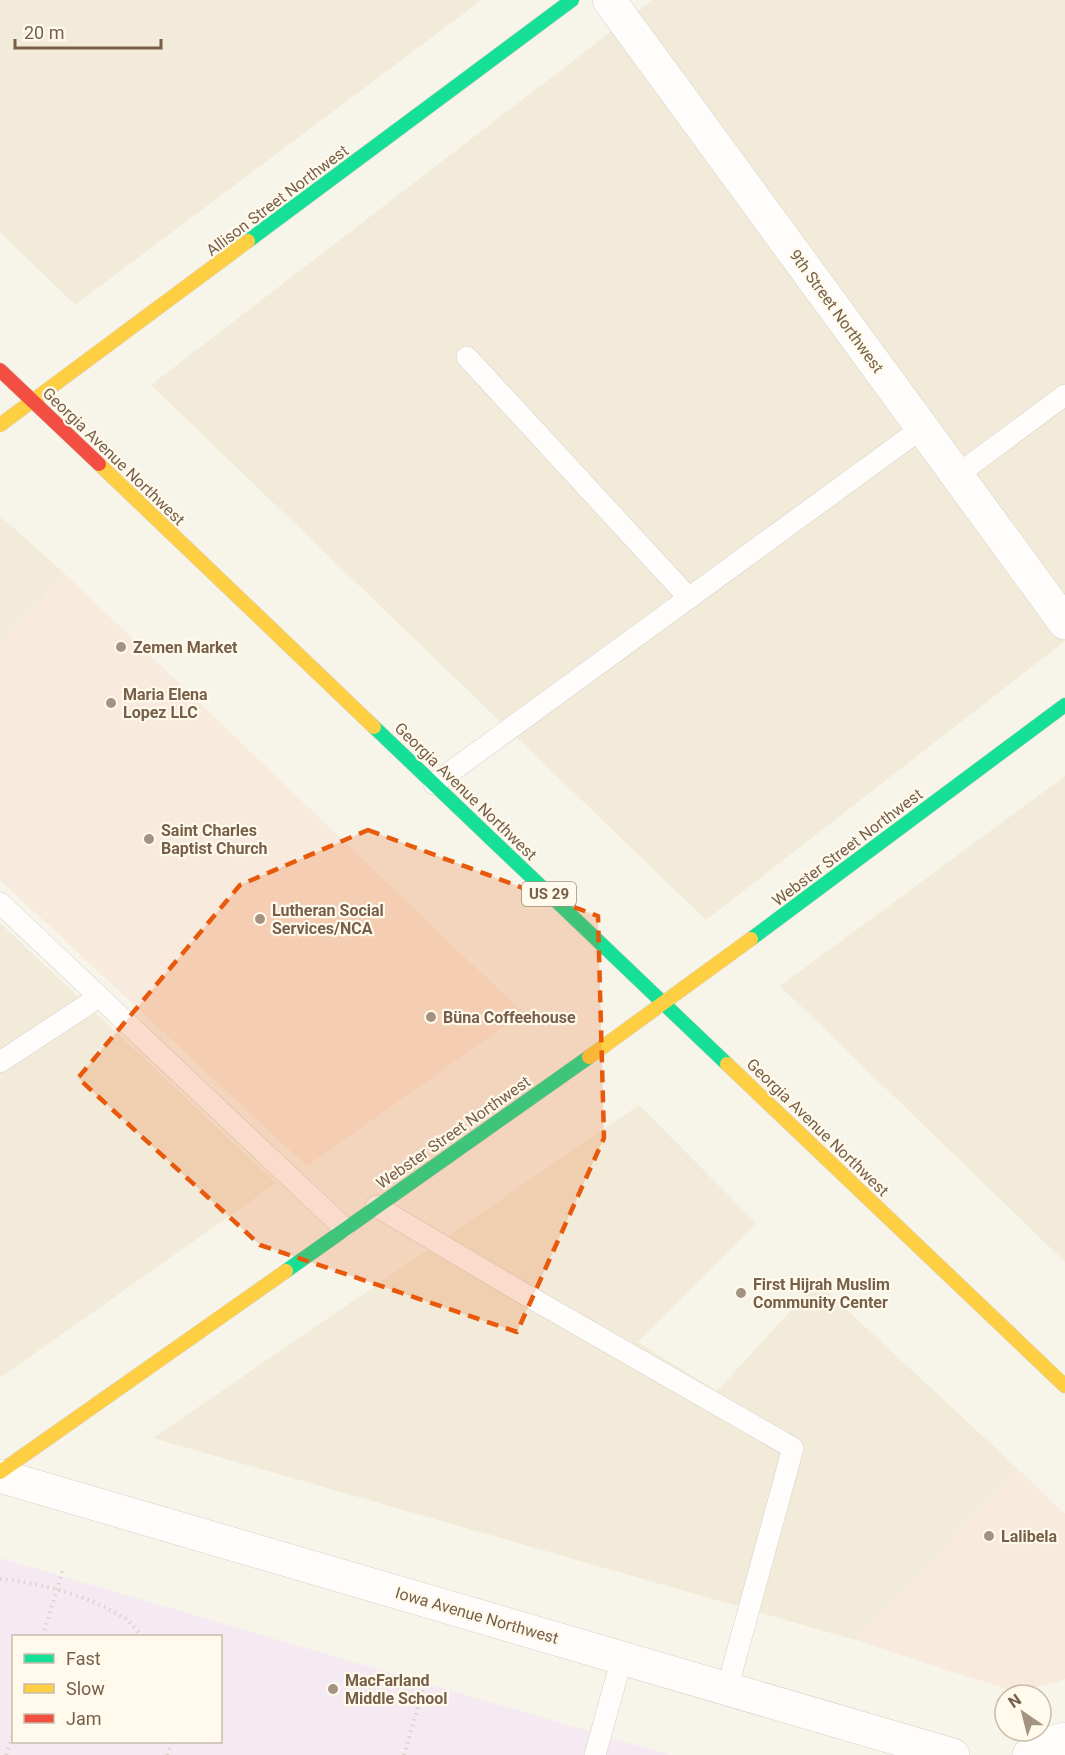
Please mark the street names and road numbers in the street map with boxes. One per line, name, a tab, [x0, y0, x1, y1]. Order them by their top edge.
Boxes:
street label: Allison Street Northwest	[203, 141, 352, 260]
street label: 9th Street Northwest	[786, 246, 888, 377]
street label: Georgia Avenue Northwest	[39, 384, 189, 529]
street label: Georgia Avenue Northwest	[391, 719, 541, 864]
street label: Webster Street Northwest	[768, 785, 926, 910]
road number: US 29	[522, 882, 576, 906]
street label: Georgia Avenue Northwest	[743, 1055, 893, 1200]
street label: Webster Street Northwest	[373, 1072, 534, 1193]
street label: Iowa Avenue Northwest	[393, 1583, 561, 1648]

